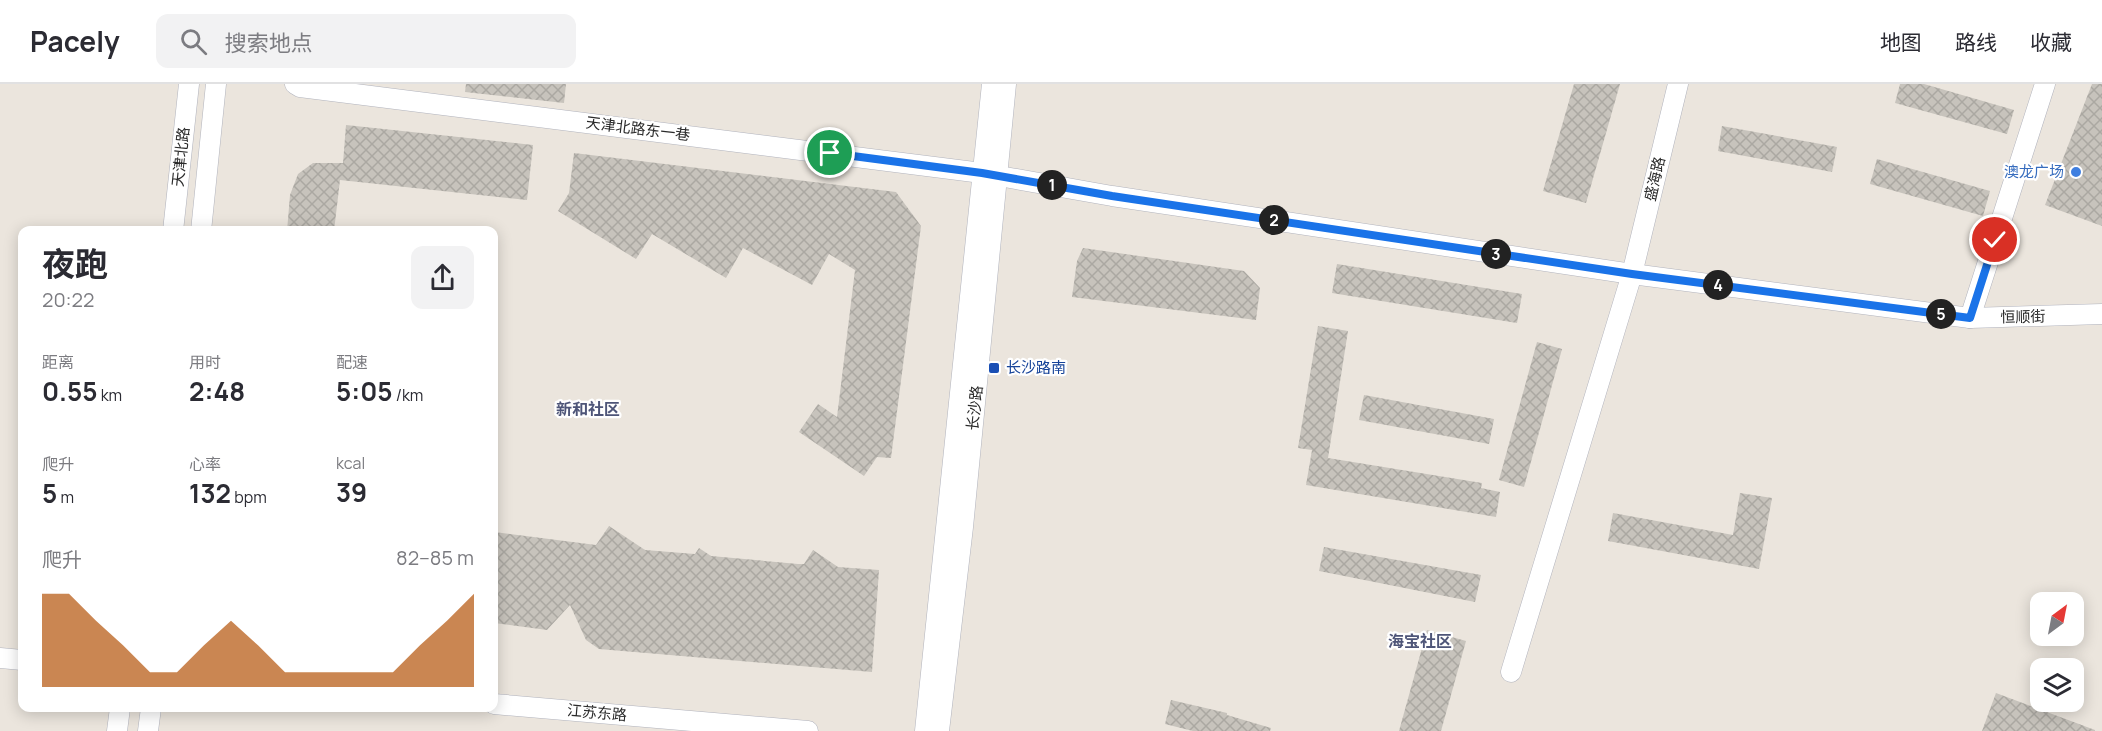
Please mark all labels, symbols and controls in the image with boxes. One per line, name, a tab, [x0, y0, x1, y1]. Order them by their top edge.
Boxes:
search box	[156, 14, 576, 68]
text: Pacely	[30, 22, 120, 60]
icon: search	[177, 25, 210, 58]
text: 搜索地点	[225, 28, 313, 58]
text: 地图	[1880, 28, 1922, 56]
text: 路线	[1955, 28, 1997, 56]
text: 收藏	[2030, 28, 2072, 56]
street label: 天津北路东一巷	[585, 112, 691, 145]
street label: 天津北路	[167, 126, 194, 188]
pin	[804, 127, 855, 178]
icon: arrive	[813, 136, 846, 169]
street label: 盛海路	[1639, 155, 1670, 203]
place label: 澳龙广场	[2004, 161, 2064, 182]
marker: 澳龙广场	[2069, 165, 2083, 179]
pin: 1	[1037, 170, 1067, 200]
text: 1	[1048, 174, 1056, 196]
pin: 2	[1259, 205, 1289, 235]
text: 2	[1269, 209, 1279, 231]
pin	[1969, 214, 2020, 265]
icon: check	[1978, 223, 2011, 256]
pin: 3	[1481, 239, 1511, 269]
text: 夜跑	[42, 241, 108, 286]
text: 3	[1491, 243, 1501, 265]
button: share	[411, 246, 474, 309]
pin: 4	[1703, 270, 1733, 300]
text: 4	[1713, 274, 1723, 296]
text: 20:22	[42, 286, 94, 313]
pin: 5	[1926, 299, 1956, 329]
text: 5	[1936, 303, 1946, 325]
street label: 恒顺街	[2000, 306, 2046, 327]
text: 距离	[42, 351, 74, 373]
text: 用时	[189, 351, 221, 373]
text: 配速	[336, 351, 368, 373]
place label: 长沙路南	[1006, 357, 1066, 378]
marker: 长沙路南	[987, 361, 1001, 375]
text: 0.55	[42, 373, 97, 409]
text: 2:48	[189, 373, 245, 409]
text: 5:05	[336, 373, 393, 409]
text: km	[97, 384, 122, 406]
text: /km	[393, 384, 423, 406]
street label: 长沙路	[962, 384, 987, 431]
district label: 新和社区	[556, 398, 620, 420]
text: kcal	[336, 452, 365, 474]
text: 爬升	[42, 453, 74, 475]
text: 心率	[189, 453, 221, 475]
text: 39	[336, 474, 367, 510]
text: 5	[42, 475, 57, 511]
text: 132	[189, 475, 231, 511]
text: m	[57, 486, 74, 508]
text: bpm	[231, 486, 267, 508]
text: 82–85 m	[396, 544, 474, 571]
text: 爬升	[42, 546, 82, 573]
north arrow	[2030, 592, 2084, 646]
map controls	[2030, 592, 2084, 712]
district label: 海宝社区	[1388, 630, 1452, 652]
button: layers	[2030, 658, 2084, 712]
street label: 江苏东路	[566, 699, 628, 726]

